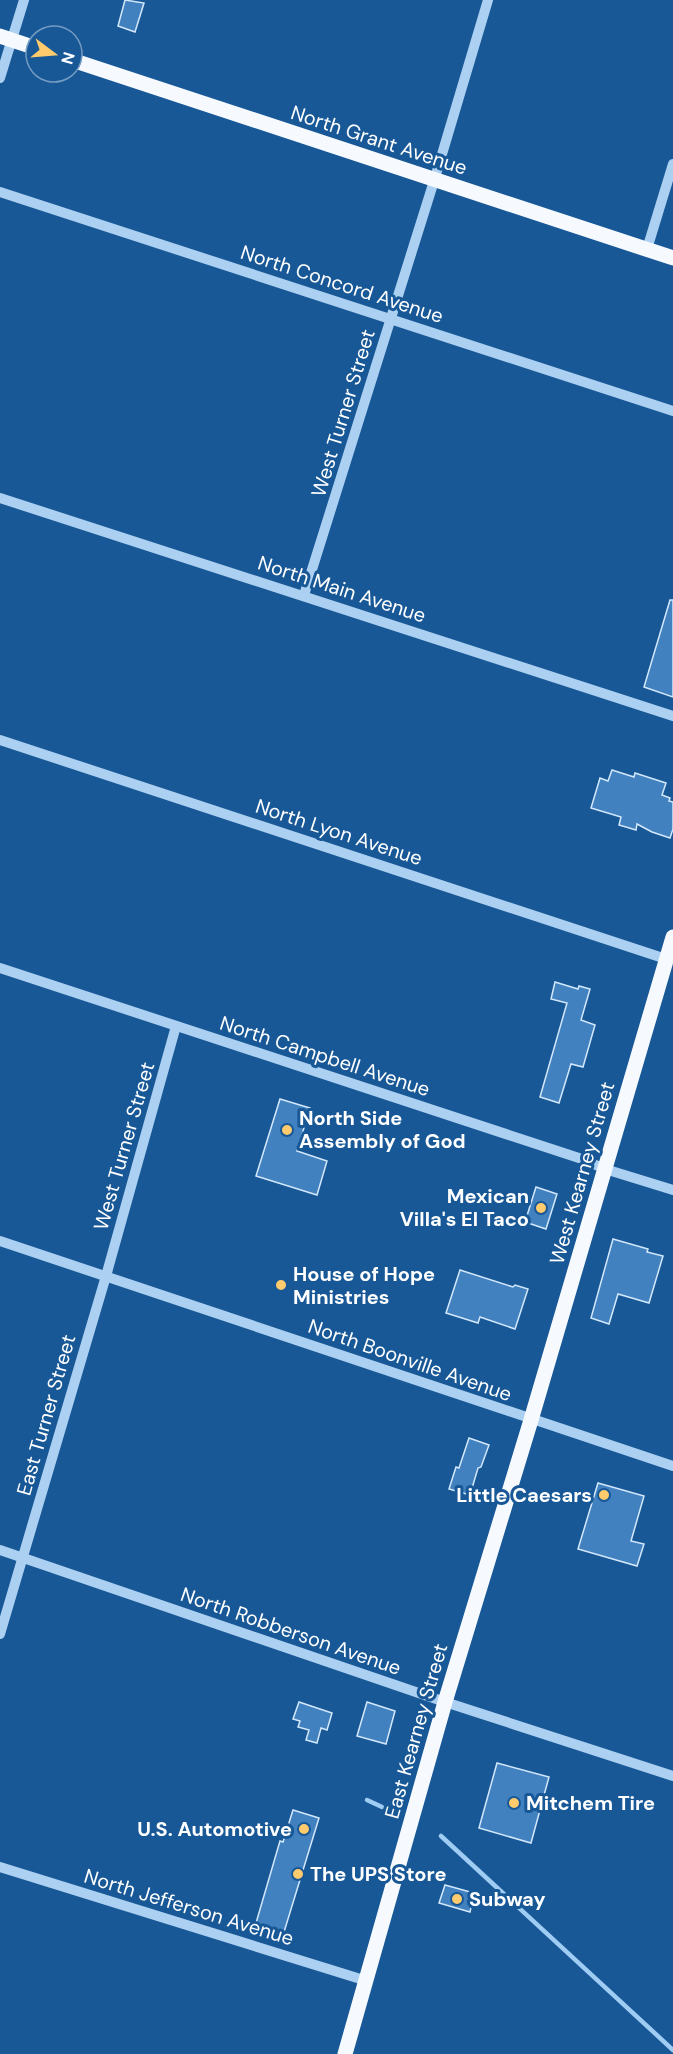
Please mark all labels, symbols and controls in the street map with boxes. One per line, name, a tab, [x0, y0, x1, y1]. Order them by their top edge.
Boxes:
north arrow	[24, 24, 84, 84]
text: N	[56, 49, 80, 67]
street label: North Grant Avenue	[288, 99, 470, 181]
street label: North Concord Avenue	[237, 239, 447, 329]
street label: West Turner Street	[305, 326, 381, 500]
street label: North Main Avenue	[255, 550, 429, 628]
street label: North Lyon Avenue	[252, 793, 426, 871]
street label: North Campbell Avenue	[217, 1010, 433, 1102]
street label: West Turner Street	[88, 1059, 160, 1233]
street label: West Kearney Street	[543, 1079, 621, 1267]
place label: North Side Assembly of God	[299, 1105, 466, 1154]
marker: North Side Assembly of God	[280, 1123, 294, 1137]
place label: Mexican Villa's El Taco	[400, 1183, 529, 1232]
marker: Mexican Villa's El Taco	[534, 1201, 548, 1215]
place label: House of Hope Ministries	[293, 1261, 435, 1310]
marker: House of Hope Ministries	[274, 1278, 288, 1292]
street label: North Boonville Avenue	[305, 1313, 515, 1407]
street label: East Turner Street	[11, 1331, 81, 1498]
place label: Little Caesars	[456, 1482, 592, 1508]
marker: Little Caesars	[597, 1488, 611, 1502]
street label: North Robberson Avenue	[177, 1581, 405, 1681]
street label: East Kearney Street	[379, 1640, 454, 1822]
place label: Mitchem Tire	[526, 1790, 655, 1816]
marker: Mitchem Tire	[507, 1796, 521, 1810]
place label: U.S. Automotive	[137, 1816, 292, 1842]
marker: U.S. Automotive	[297, 1822, 311, 1836]
place label: The UPS Store	[310, 1861, 447, 1887]
street label: North Jefferson Avenue	[81, 1863, 297, 1951]
marker: The UPS Store	[291, 1867, 305, 1881]
place label: Subway	[469, 1886, 545, 1912]
marker: Subway	[450, 1892, 464, 1906]

